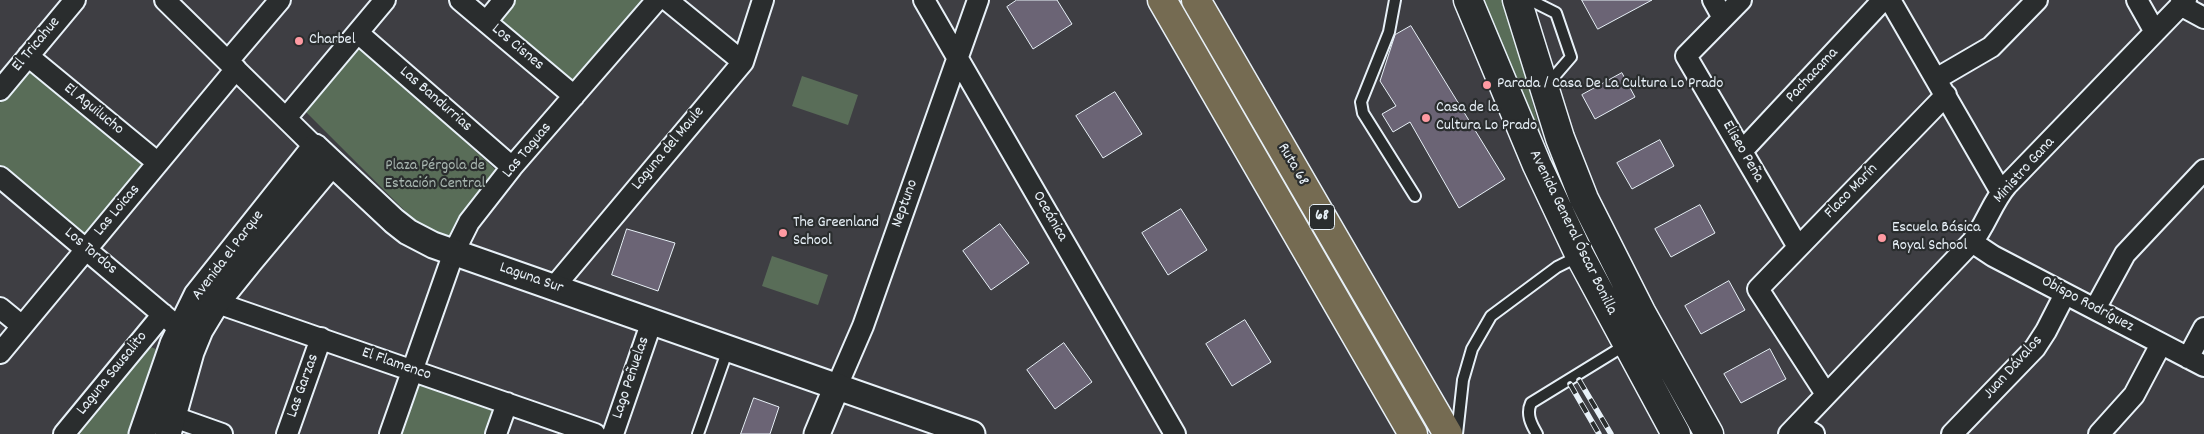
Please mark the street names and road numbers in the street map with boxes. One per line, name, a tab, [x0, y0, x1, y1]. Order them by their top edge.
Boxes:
street label: El Tricahue	[9, 14, 65, 76]
street label: Los Cisnes	[487, 20, 547, 76]
street label: Pachacama	[1783, 44, 1843, 108]
street label: Las Bandurrias	[395, 63, 475, 137]
street label: El Aguilucho	[59, 80, 127, 140]
street label: Laguna del Maule	[628, 103, 710, 195]
street label: Eliseo Peña	[1717, 118, 1767, 186]
street label: Las Taguas	[499, 119, 557, 183]
street label: Ministro Gana	[1990, 134, 2060, 208]
street label: Ruta 68	[1272, 140, 1312, 190]
street label: Avenida General Óscar Bonilla	[1524, 147, 1620, 319]
street label: Flaco Marín	[1821, 161, 1883, 223]
street label: Neptuno	[888, 177, 924, 231]
street label: Las Loicas	[91, 181, 145, 241]
street label: Oceánica	[1027, 188, 1071, 246]
road number: 68	[1310, 204, 1334, 230]
street label: Avenida el Parque	[189, 207, 269, 305]
street label: Los Tordos	[60, 224, 120, 280]
street label: Laguna Sur	[496, 259, 566, 299]
street label: Obispo Rodríguez	[2037, 273, 2137, 337]
street label: Laguna Sausalito	[73, 328, 153, 420]
street label: Juan Dávalos	[1980, 332, 2048, 404]
street label: Lago Peñuelas	[609, 334, 655, 422]
street label: El Flamenco	[359, 344, 433, 386]
street label: Las Garzas	[284, 352, 324, 420]

